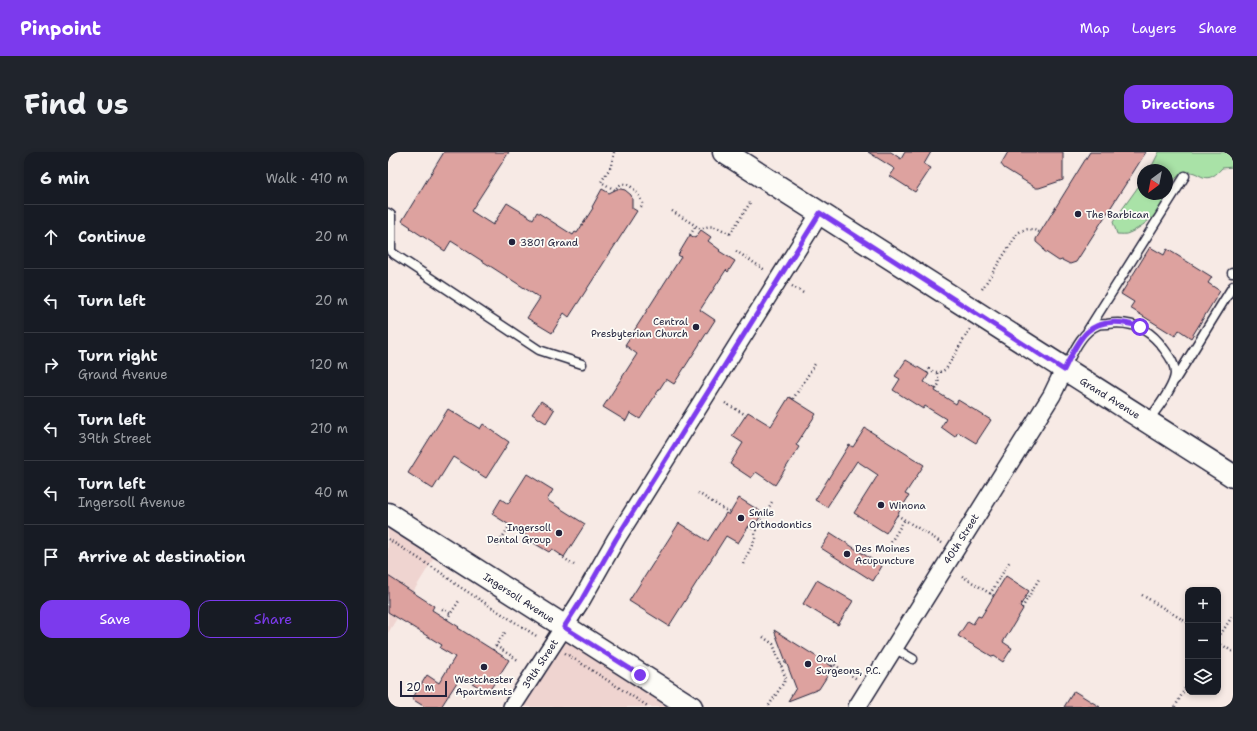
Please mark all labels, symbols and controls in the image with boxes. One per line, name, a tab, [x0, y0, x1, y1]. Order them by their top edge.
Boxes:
text: Pinpoint	[20, 16, 101, 41]
text: Map	[1080, 19, 1110, 37]
text: Layers	[1132, 19, 1176, 37]
text: Share	[1198, 19, 1237, 37]
text: Find us	[24, 85, 129, 123]
button: Directions	[1124, 85, 1233, 123]
north arrow	[1137, 164, 1173, 200]
text: 6 min	[40, 167, 90, 189]
text: Walk · 410 m	[266, 170, 348, 187]
place label: The Barbican	[1086, 208, 1149, 221]
marker: The Barbican	[1073, 209, 1083, 219]
icon: ahead	[40, 226, 62, 248]
text: Continue	[78, 227, 146, 247]
text: 20 m	[315, 228, 348, 245]
place label: 3801 Grand	[520, 236, 579, 249]
marker: 3801 Grand	[507, 237, 517, 247]
icon: left	[40, 290, 62, 312]
text: Turn left	[78, 291, 146, 311]
text: 20 m	[315, 292, 348, 309]
place label: Central Presbyterian Church	[591, 315, 688, 340]
route start	[1131, 318, 1149, 336]
marker: Central Presbyterian Church	[691, 322, 701, 332]
text: Turn right	[78, 346, 158, 366]
icon: right	[40, 354, 62, 376]
text: 120 m	[310, 356, 348, 373]
text: Grand Avenue	[78, 366, 168, 383]
street label: Grand Avenue	[1077, 374, 1143, 422]
text: Turn left	[78, 410, 146, 430]
icon: left	[40, 418, 62, 440]
text: 210 m	[310, 420, 348, 437]
text: 39th Street	[78, 430, 152, 447]
text: Turn left	[78, 474, 146, 494]
icon: left	[40, 482, 62, 504]
text: 40 m	[314, 484, 348, 501]
text: Ingersoll Avenue	[78, 494, 185, 511]
place label: Winona	[889, 499, 926, 512]
marker: Winona	[876, 500, 886, 510]
place label: Smile Orthodontics	[749, 506, 812, 531]
street label: 40th Street	[940, 511, 982, 567]
marker: Smile Orthodontics	[736, 513, 746, 523]
place label: Ingersoll Dental Group	[487, 521, 551, 546]
marker: Ingersoll Dental Group	[554, 528, 564, 538]
place label: Des Moines Acupuncture	[855, 542, 915, 567]
icon: arrive	[40, 546, 62, 568]
text: Arrive at destination	[78, 547, 246, 567]
marker: Des Moines Acupuncture	[842, 549, 852, 559]
street label: Ingersoll Avenue	[481, 570, 557, 626]
map controls	[1185, 587, 1221, 695]
button: +	[1185, 587, 1221, 623]
button: Save	[40, 600, 190, 638]
button: Share	[198, 600, 348, 638]
button: −	[1185, 623, 1221, 659]
street label: 39th Street	[519, 637, 561, 691]
place label: Oral Surgeons, P.C.	[816, 652, 881, 677]
marker: Oral Surgeons, P.C.	[803, 659, 813, 669]
button: layers	[1185, 659, 1221, 695]
marker: Westchester Apartments	[479, 662, 489, 672]
route end	[631, 666, 649, 684]
place label: Westchester Apartments	[454, 673, 514, 698]
scale bar	[400, 679, 447, 698]
text: 20 m	[406, 680, 434, 695]

